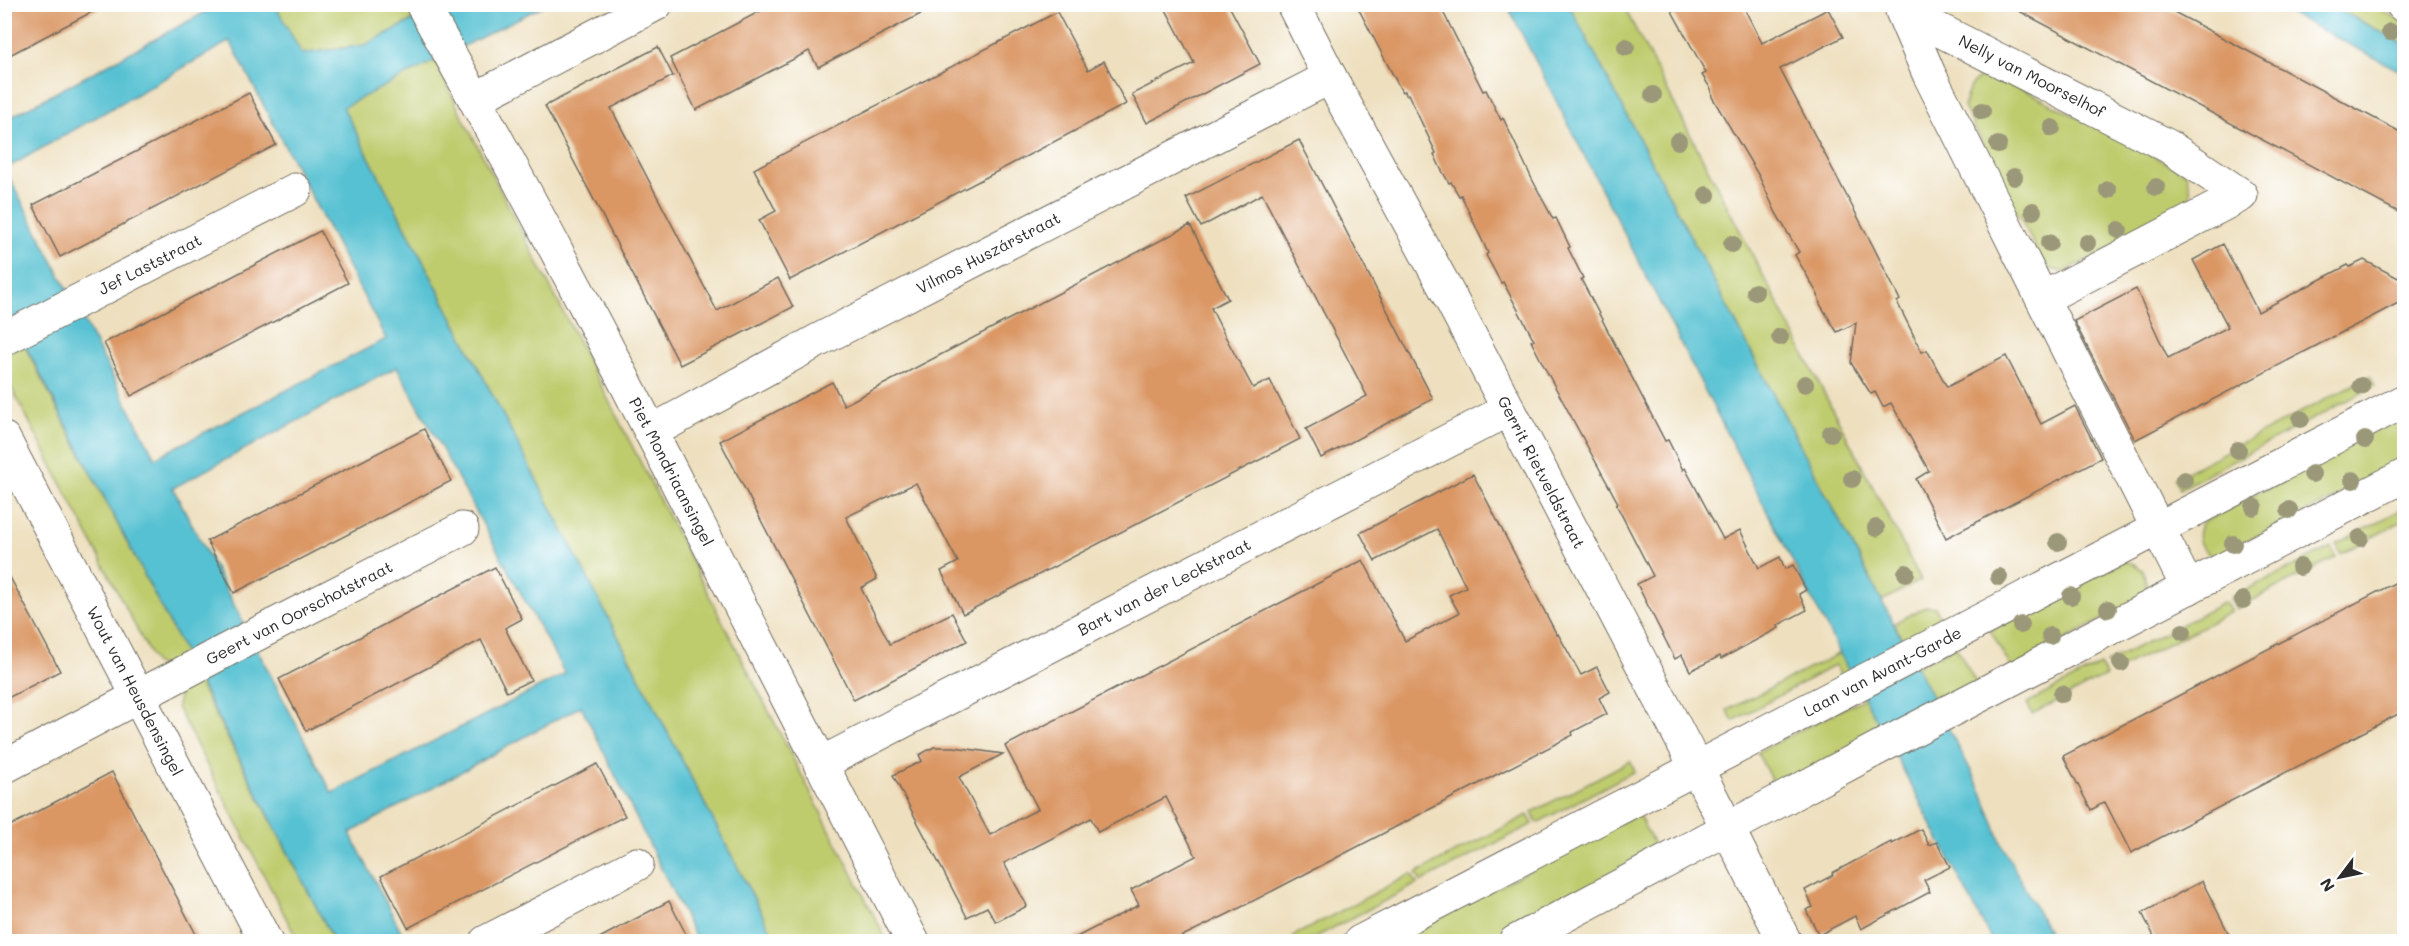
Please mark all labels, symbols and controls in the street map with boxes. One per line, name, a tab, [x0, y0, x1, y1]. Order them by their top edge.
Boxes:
street label: Nelly van Moorselhof	[1955, 29, 2110, 122]
street label: Vilmos Huszárstraat	[913, 207, 1064, 298]
street label: Jef Laststraat	[95, 229, 205, 299]
street label: Gerrit Rietveldstraat	[1493, 392, 1591, 552]
street label: Piet Mondriaansingel	[625, 393, 719, 549]
street label: Bart van der Leckstraat	[1074, 533, 1254, 640]
street label: Geert van Oorschotstraat	[202, 555, 396, 669]
street label: Wout van Heusdensingel	[83, 602, 189, 779]
street label: Laan van Avant-Garde	[1799, 621, 1965, 721]
north arrow	[2310, 847, 2370, 907]
text: N	[2315, 874, 2339, 896]

